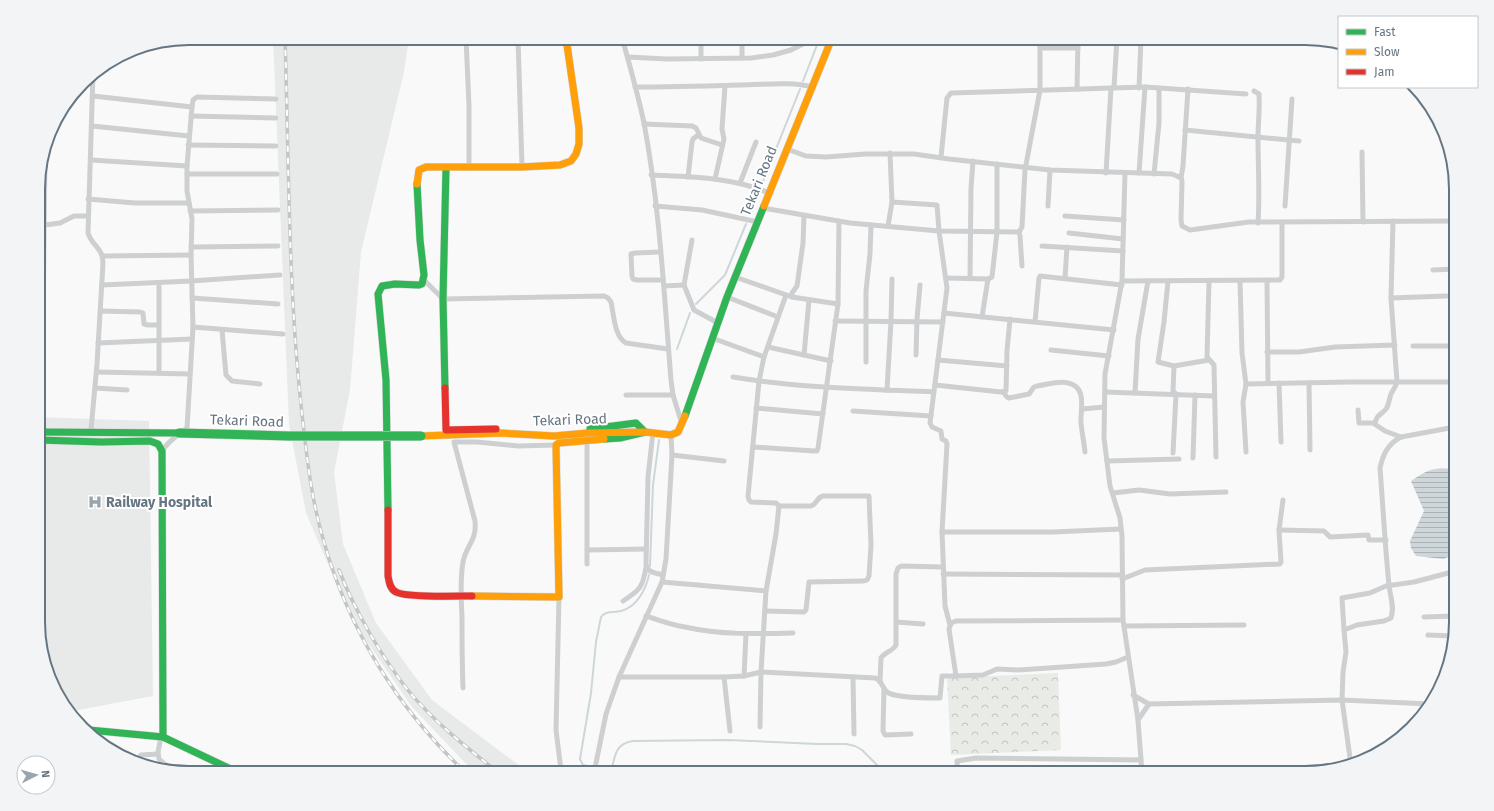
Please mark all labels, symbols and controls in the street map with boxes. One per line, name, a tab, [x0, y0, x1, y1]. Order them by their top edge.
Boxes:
legend	[1338, 16, 1478, 88]
text: Fast	[1374, 25, 1396, 39]
text: Slow	[1374, 45, 1400, 59]
text: Jam	[1374, 65, 1394, 79]
street label: Tekari Road	[737, 143, 781, 219]
street label: Tekari Road	[533, 410, 607, 430]
street label: Tekari Road	[210, 411, 284, 431]
hospital icon: Railway Hospital	[87, 494, 103, 510]
place label: Railway Hospital	[106, 494, 213, 511]
north arrow	[16, 755, 56, 795]
text: N	[39, 770, 52, 778]

